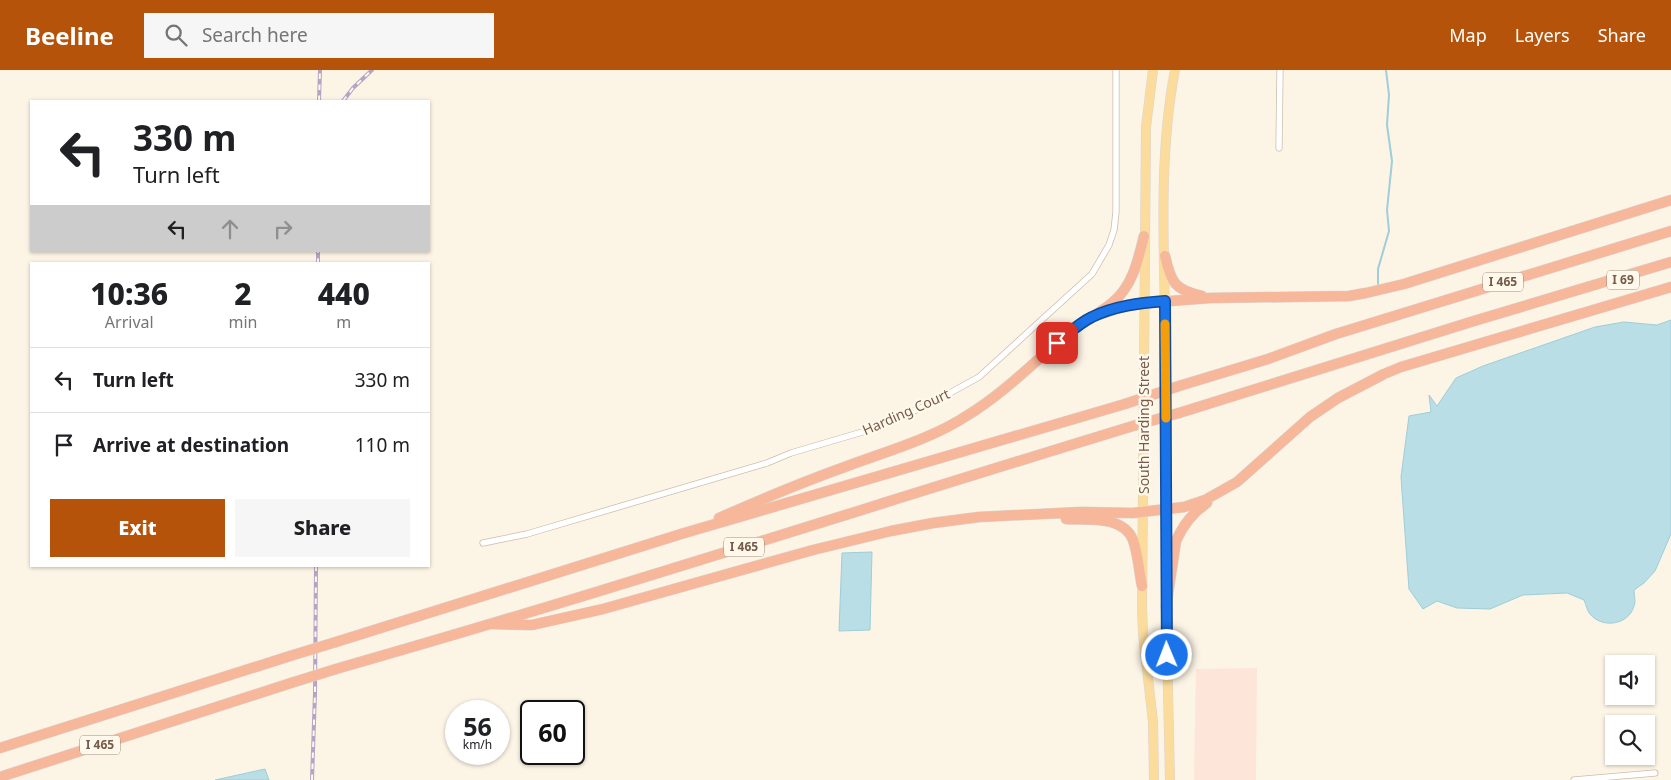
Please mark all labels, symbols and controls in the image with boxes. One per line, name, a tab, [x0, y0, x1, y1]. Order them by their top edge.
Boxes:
search box	[144, 13, 494, 58]
text: Beeline	[25, 19, 114, 52]
icon: search	[162, 21, 190, 49]
text: Search here	[202, 22, 308, 48]
text: Map	[1449, 23, 1487, 47]
text: Layers	[1515, 23, 1570, 47]
text: Share	[1598, 23, 1646, 47]
text: 330 m	[133, 114, 236, 161]
icon: left	[50, 120, 115, 185]
text: Turn left	[133, 159, 220, 189]
icon: left	[163, 215, 191, 243]
icon: ahead	[216, 215, 244, 243]
icon: right	[269, 215, 297, 243]
road number: I 69	[1607, 270, 1639, 290]
road number: I 465	[1483, 272, 1523, 292]
text: 10:36	[90, 273, 168, 314]
text: 2	[234, 273, 252, 314]
text: 440	[318, 273, 370, 314]
text: Arrival	[105, 311, 154, 333]
text: min	[228, 311, 257, 333]
text: m	[336, 311, 351, 333]
pin	[1036, 322, 1078, 364]
icon: arrive	[1043, 329, 1071, 357]
street label: South Harding Street	[1134, 356, 1153, 494]
icon: left	[50, 366, 78, 394]
text: Turn left	[93, 367, 174, 393]
text: 330 m	[355, 367, 410, 393]
street label: Harding Court	[859, 384, 952, 439]
icon: arrive	[50, 431, 78, 459]
text: Arrive at destination	[93, 432, 289, 458]
text: 110 m	[355, 432, 410, 458]
button: Exit	[50, 499, 225, 557]
button: Share	[235, 499, 410, 557]
road number: I 465	[724, 538, 764, 557]
position arrow	[1140, 628, 1192, 680]
map controls	[1605, 655, 1655, 765]
button: sound	[1605, 655, 1655, 705]
speed limit sign: 60	[520, 700, 585, 765]
text: 56	[463, 709, 492, 743]
button: search	[1605, 715, 1655, 765]
road number: I 465	[80, 736, 120, 754]
text: km/h	[463, 736, 492, 753]

